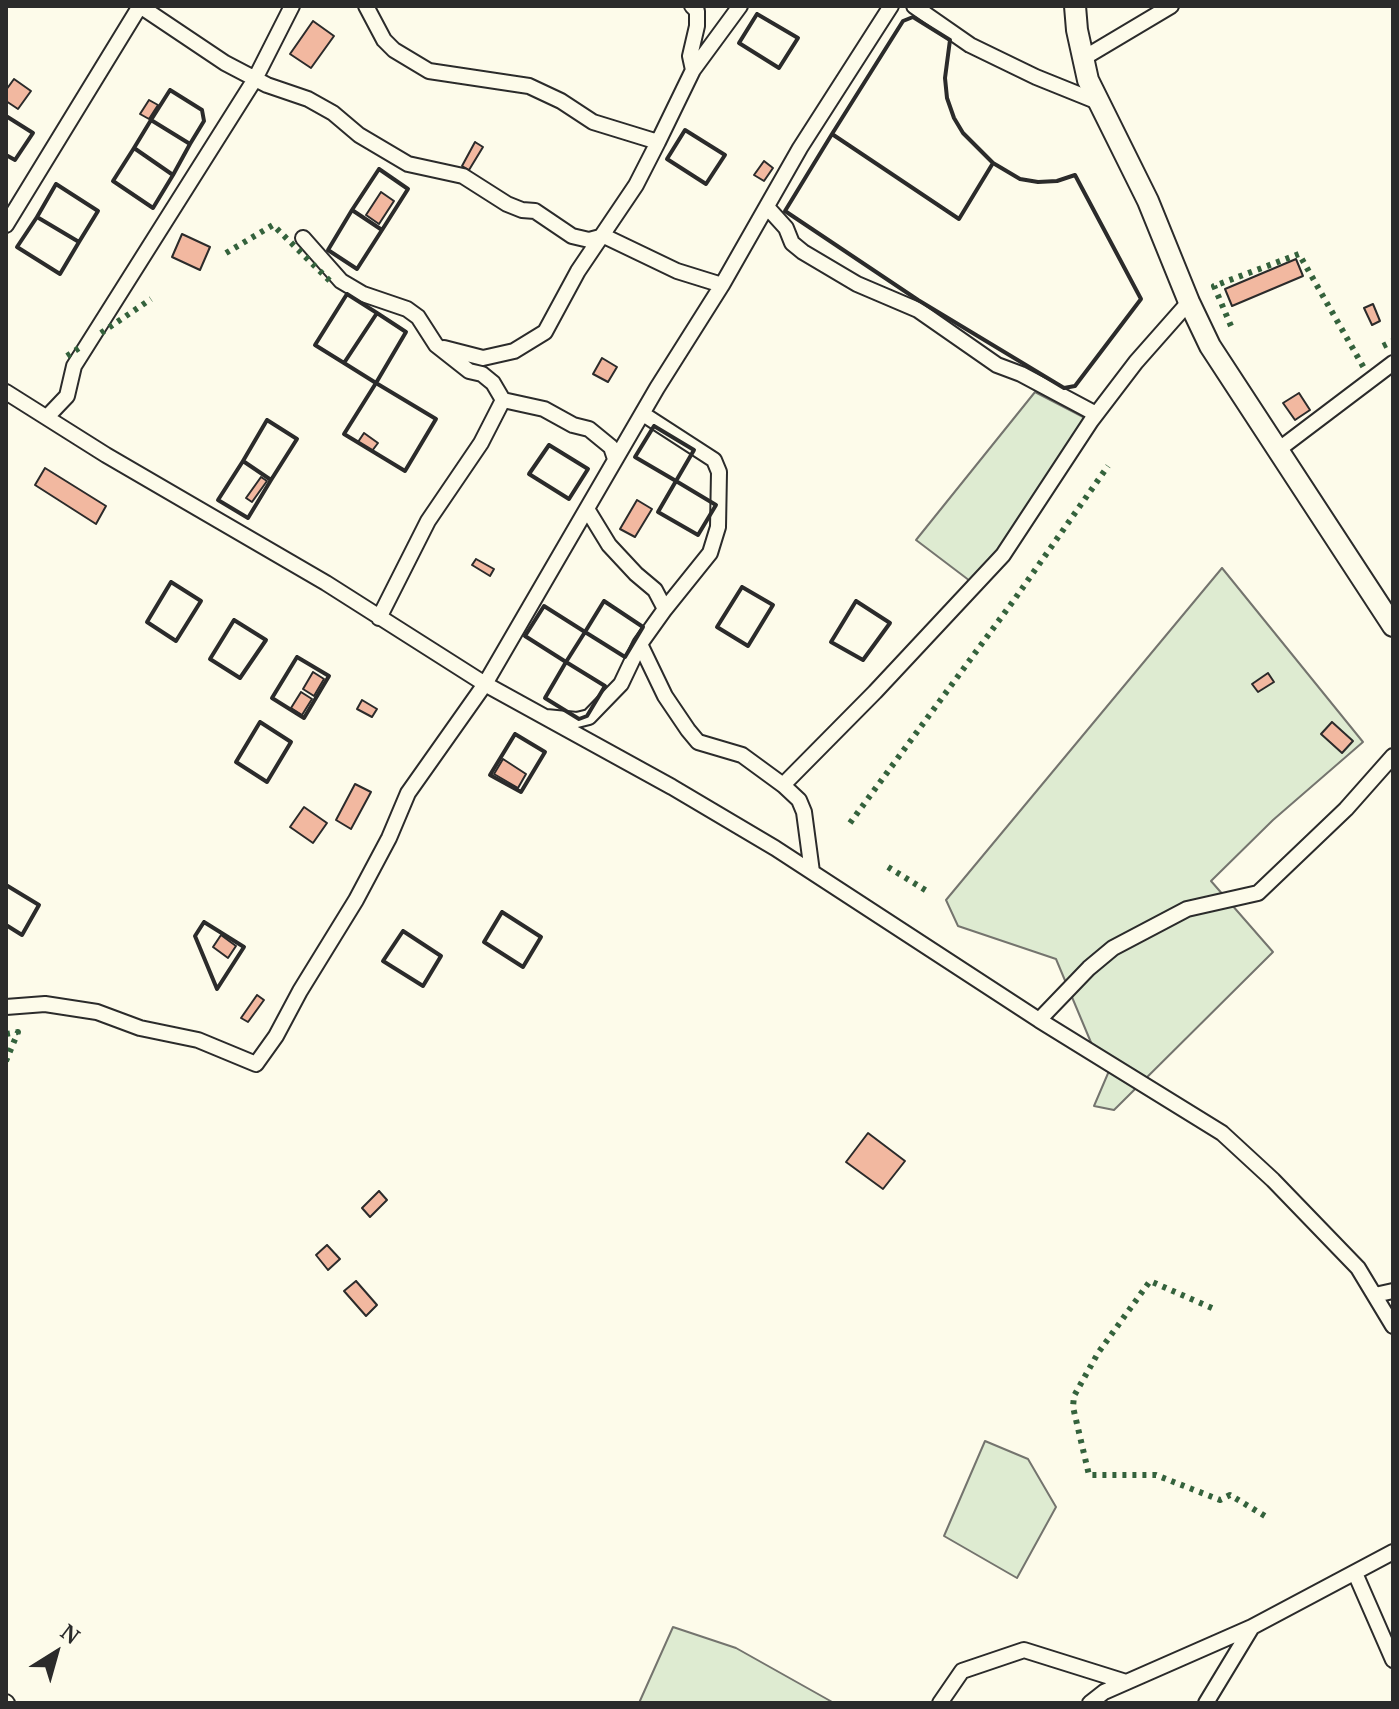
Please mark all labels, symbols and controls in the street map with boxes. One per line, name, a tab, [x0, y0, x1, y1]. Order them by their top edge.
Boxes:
north arrow	[16, 1613, 96, 1693]
text: N	[55, 1617, 86, 1650]

